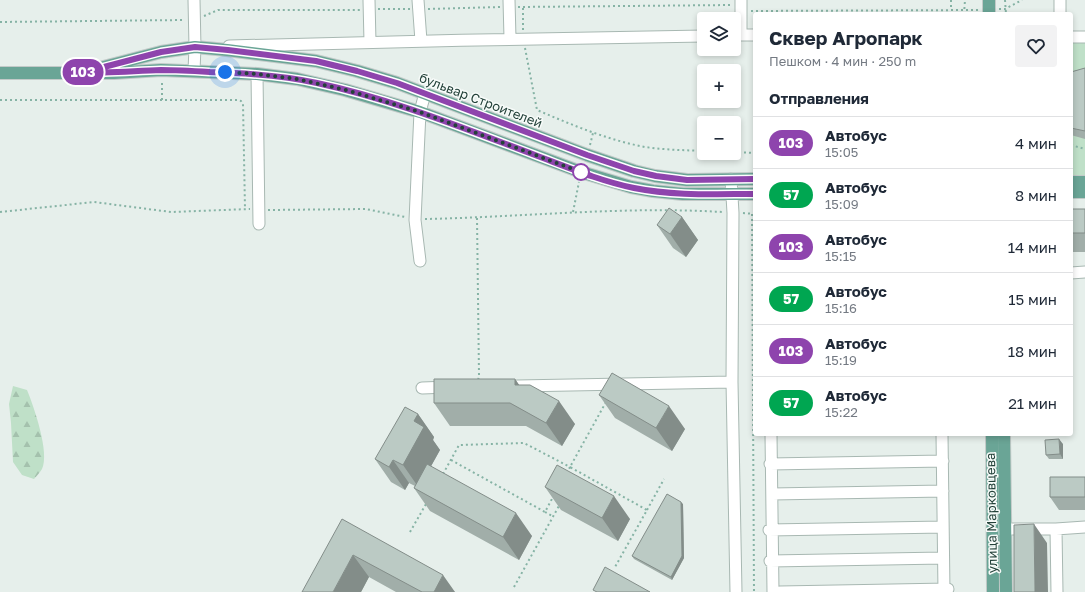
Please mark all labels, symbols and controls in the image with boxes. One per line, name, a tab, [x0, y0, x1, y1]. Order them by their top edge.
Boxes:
map controls	[697, 12, 741, 160]
button: layers	[697, 12, 741, 56]
button: heart	[1015, 25, 1057, 67]
text: Сквер Агропарк	[769, 26, 923, 49]
text: Пешком · 4 мин · 250 m	[769, 53, 916, 69]
line badge: 103	[60, 59, 106, 85]
your location	[215, 62, 235, 82]
text: 103	[71, 63, 95, 80]
button: +	[697, 64, 741, 108]
street label: бульвар Строителей	[417, 69, 545, 131]
text: Отправления	[769, 89, 869, 107]
button: −	[697, 116, 741, 160]
text: Автобус	[825, 126, 887, 144]
text: 103	[779, 134, 803, 151]
text: 4 мин	[1015, 134, 1057, 152]
text: 15:05	[825, 144, 858, 160]
unlabelled marker	[572, 163, 590, 181]
text: Автобус	[825, 178, 887, 196]
text: 57	[783, 186, 799, 203]
text: 8 мин	[1015, 186, 1057, 204]
text: 15:09	[825, 196, 859, 212]
text: Автобус	[825, 230, 887, 248]
text: 103	[779, 238, 803, 255]
text: 14 мин	[1008, 238, 1057, 256]
text: 15:15	[825, 248, 857, 264]
text: Автобус	[825, 282, 887, 300]
text: 57	[783, 290, 799, 307]
text: 15 мин	[1008, 290, 1057, 308]
text: 15:16	[825, 300, 857, 316]
text: Автобус	[825, 334, 887, 352]
text: 103	[779, 342, 803, 359]
text: 18 мин	[1008, 342, 1057, 360]
text: 15:19	[825, 352, 857, 368]
text: Автобус	[825, 386, 887, 404]
text: 57	[783, 394, 799, 411]
text: 21 мин	[1008, 394, 1057, 412]
text: 15:22	[825, 404, 858, 420]
street label: улица Марковцева	[982, 453, 1000, 573]

